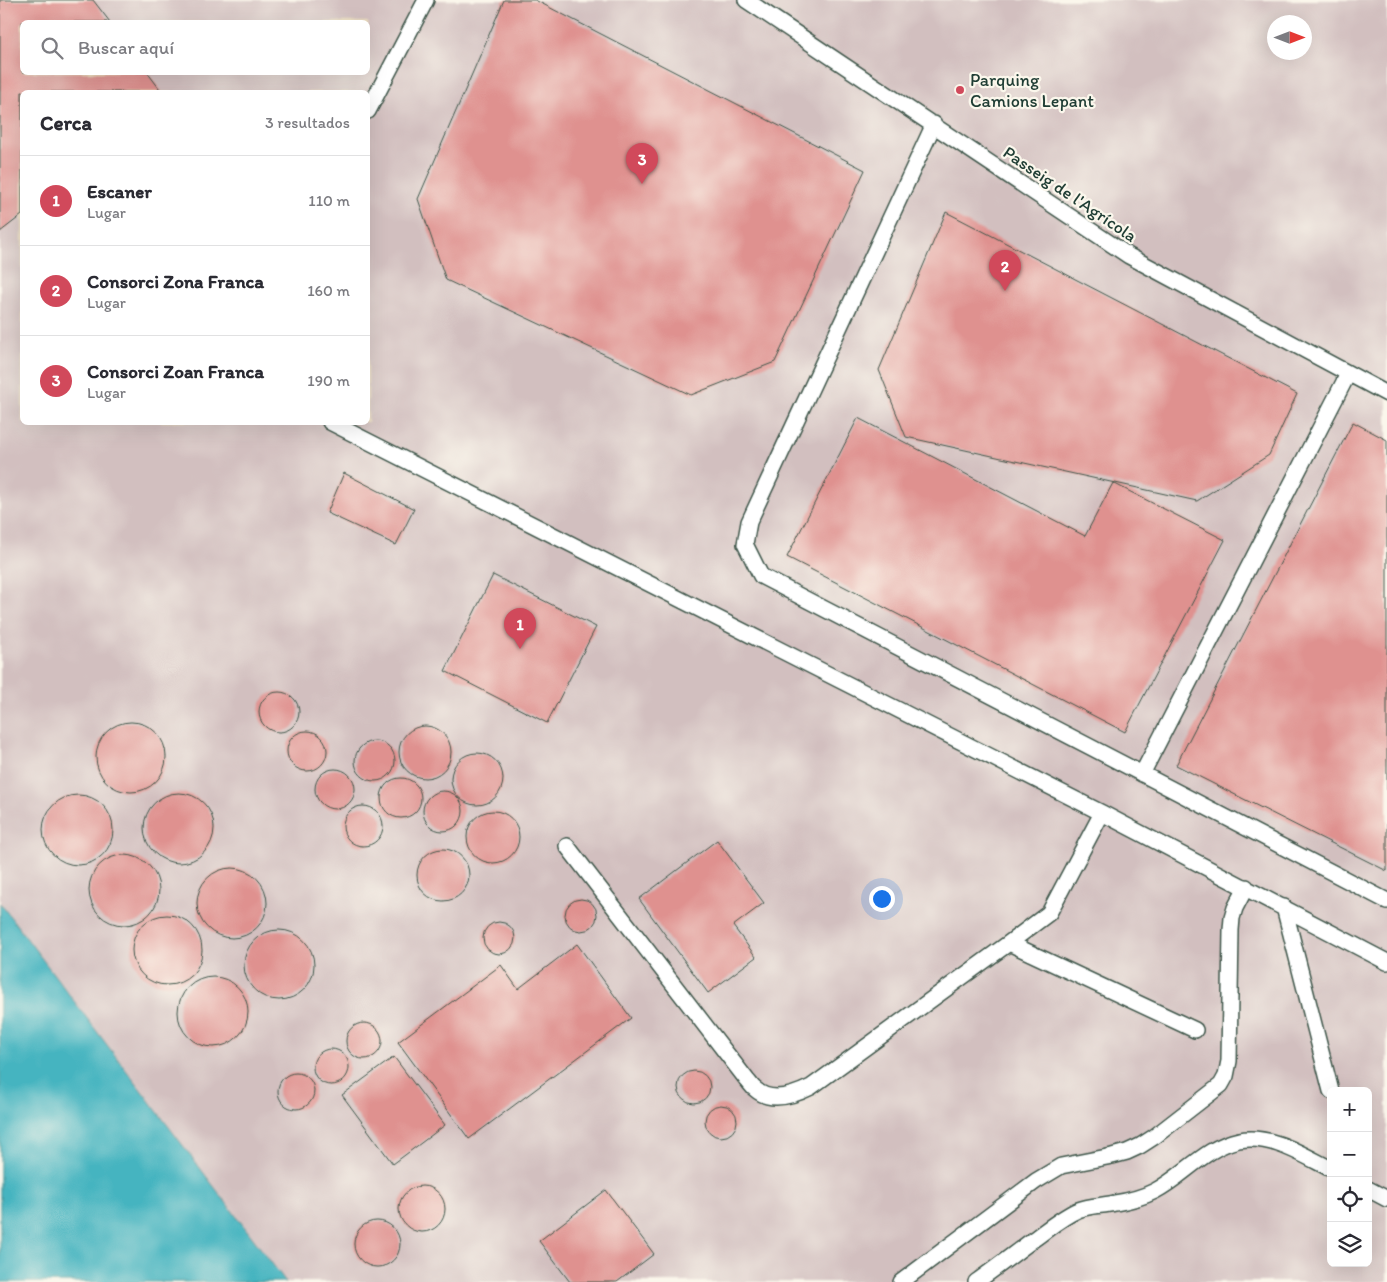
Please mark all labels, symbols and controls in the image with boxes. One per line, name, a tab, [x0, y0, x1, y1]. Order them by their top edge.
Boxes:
north arrow	[1267, 15, 1312, 60]
search box	[20, 20, 370, 75]
icon: search	[38, 34, 66, 62]
text: Buscar aquí	[78, 36, 174, 59]
place label: Parquing Camions Lepant	[970, 69, 1094, 112]
marker: Parquing Camions Lepant	[954, 84, 966, 96]
text: Cerca	[40, 110, 92, 135]
text: 3 resultados	[265, 113, 350, 132]
street label: Passeig de l'Agrícola	[999, 141, 1141, 247]
pin: 3	[626, 143, 658, 184]
text: Escaner	[87, 180, 152, 203]
text: 1	[52, 191, 60, 210]
text: 110 m	[308, 191, 350, 210]
text: Lugar	[87, 203, 126, 222]
pin: 2	[989, 250, 1021, 291]
text: Consorci Zona Franca	[87, 270, 264, 293]
text: 2	[52, 281, 60, 300]
text: 160 m	[307, 281, 350, 300]
text: Lugar	[87, 293, 126, 312]
text: Consorci Zoan Franca	[87, 360, 264, 383]
text: 3	[52, 371, 60, 390]
text: 190 m	[307, 371, 350, 390]
text: Lugar	[87, 383, 126, 402]
pin: 1	[504, 608, 536, 649]
your location	[869, 886, 895, 912]
map controls	[1327, 1087, 1372, 1267]
button: +	[1327, 1087, 1372, 1132]
button: −	[1327, 1132, 1372, 1177]
button: locate	[1327, 1177, 1372, 1222]
button: layers	[1327, 1222, 1372, 1267]

